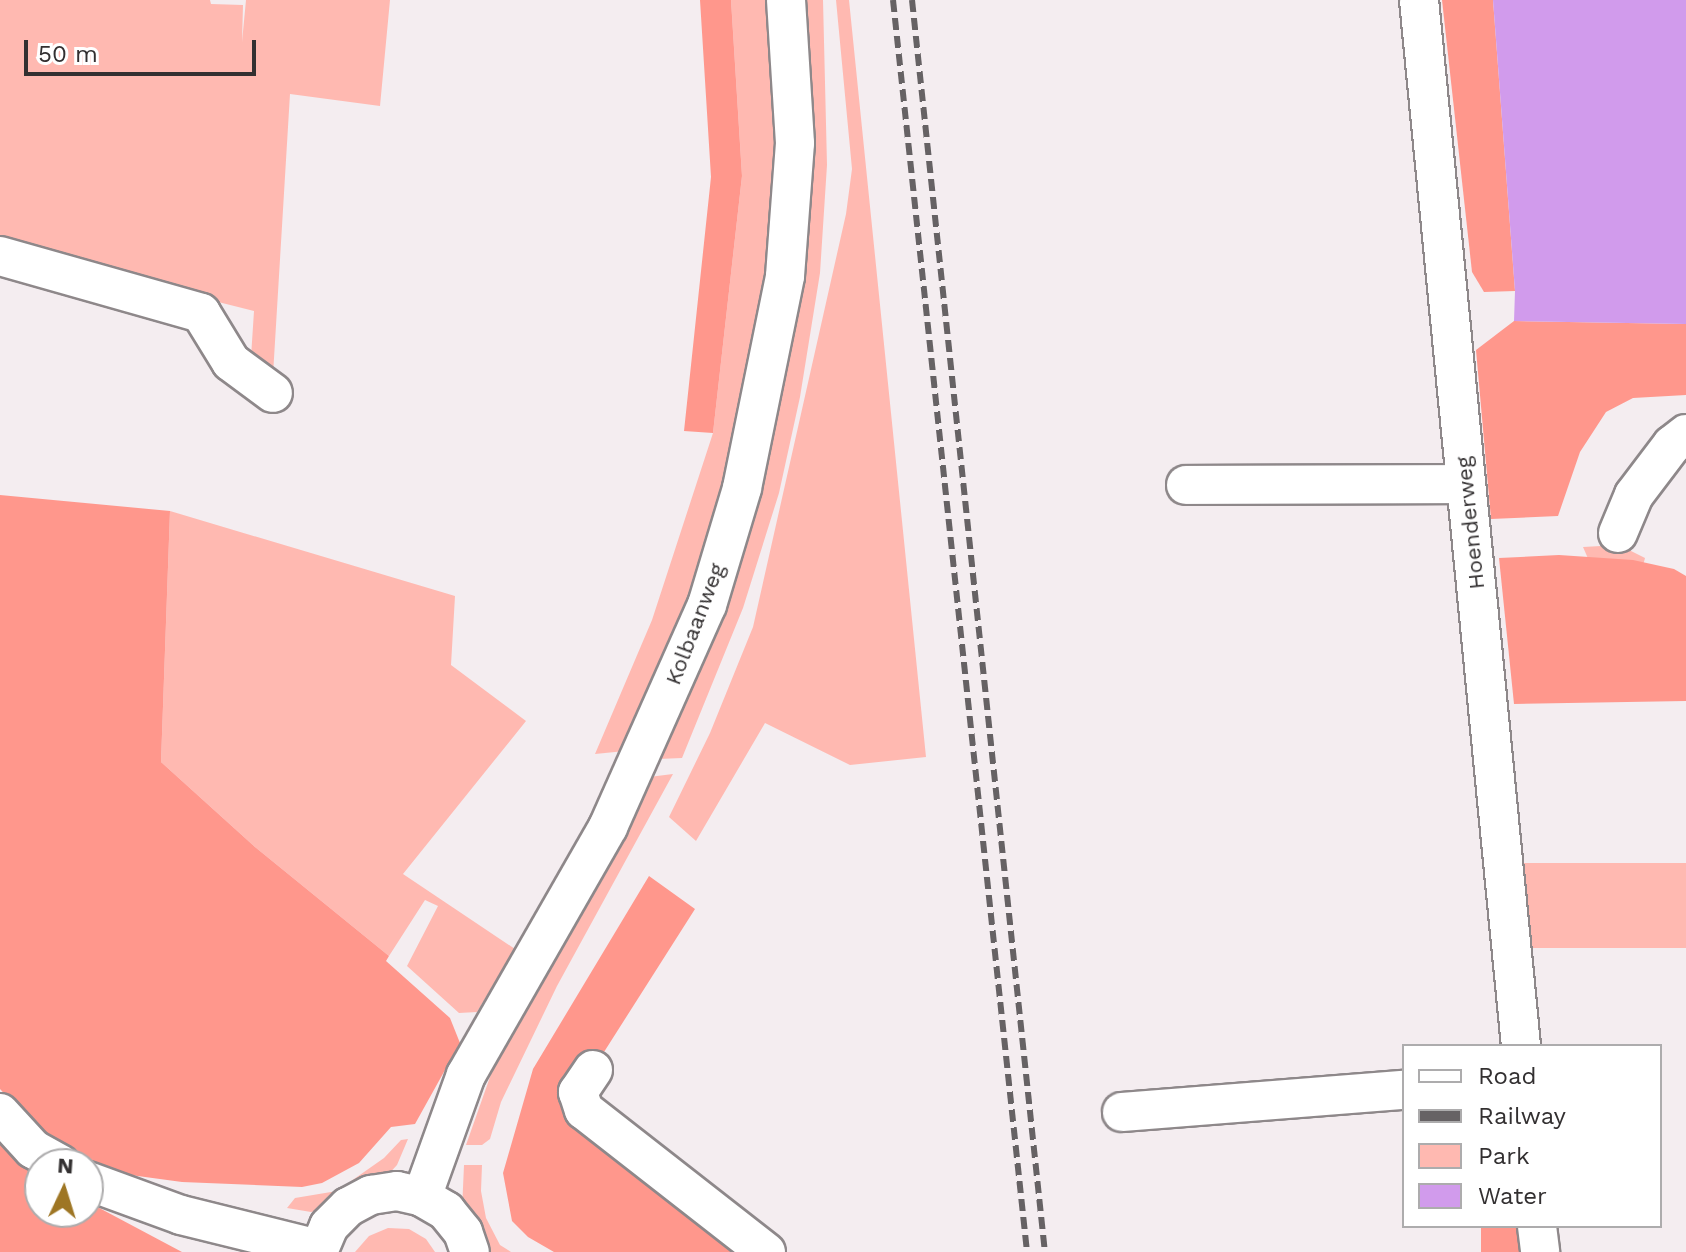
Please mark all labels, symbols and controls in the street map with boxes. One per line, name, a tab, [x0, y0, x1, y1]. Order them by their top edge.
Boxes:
scale bar	[28, 24, 260, 74]
text: 50 m	[38, 40, 98, 68]
street label: Hoenderweg	[1450, 455, 1490, 591]
street label: Kolbaanweg	[660, 560, 730, 688]
legend	[1402, 1044, 1662, 1228]
text: Road	[1478, 1062, 1537, 1090]
text: Railway	[1478, 1102, 1566, 1130]
text: Park	[1478, 1142, 1530, 1170]
north arrow	[24, 1148, 104, 1228]
text: N	[57, 1153, 75, 1179]
text: Water	[1478, 1182, 1547, 1210]

